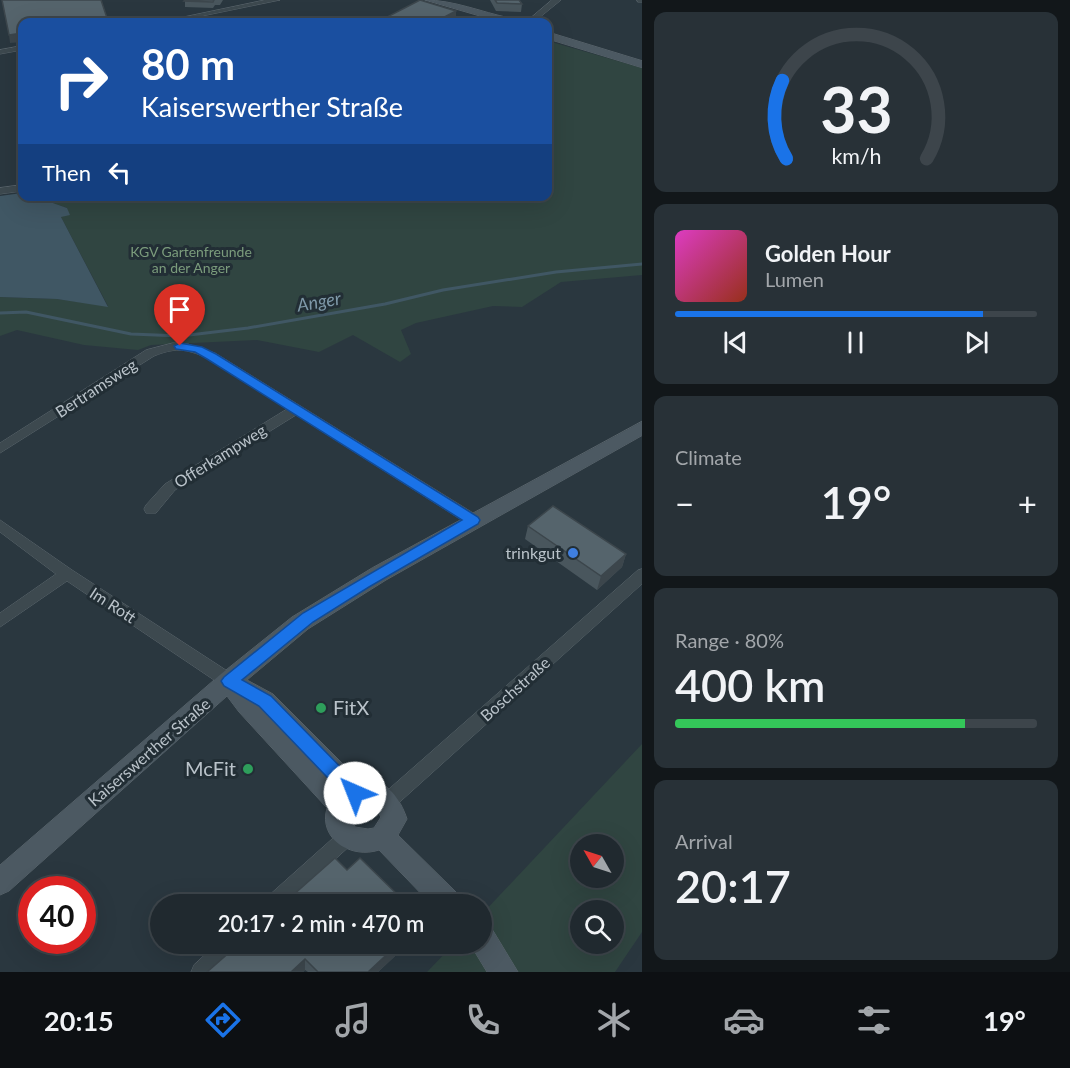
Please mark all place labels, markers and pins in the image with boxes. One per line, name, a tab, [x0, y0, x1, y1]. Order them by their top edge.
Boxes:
pin	[154, 284, 205, 346]
place label: trinkgut	[506, 543, 561, 562]
marker: trinkgut	[566, 546, 580, 560]
place label: FitX	[333, 695, 369, 719]
marker: FitX	[314, 701, 328, 715]
place label: McFit	[185, 756, 236, 780]
marker: McFit	[241, 762, 255, 776]

